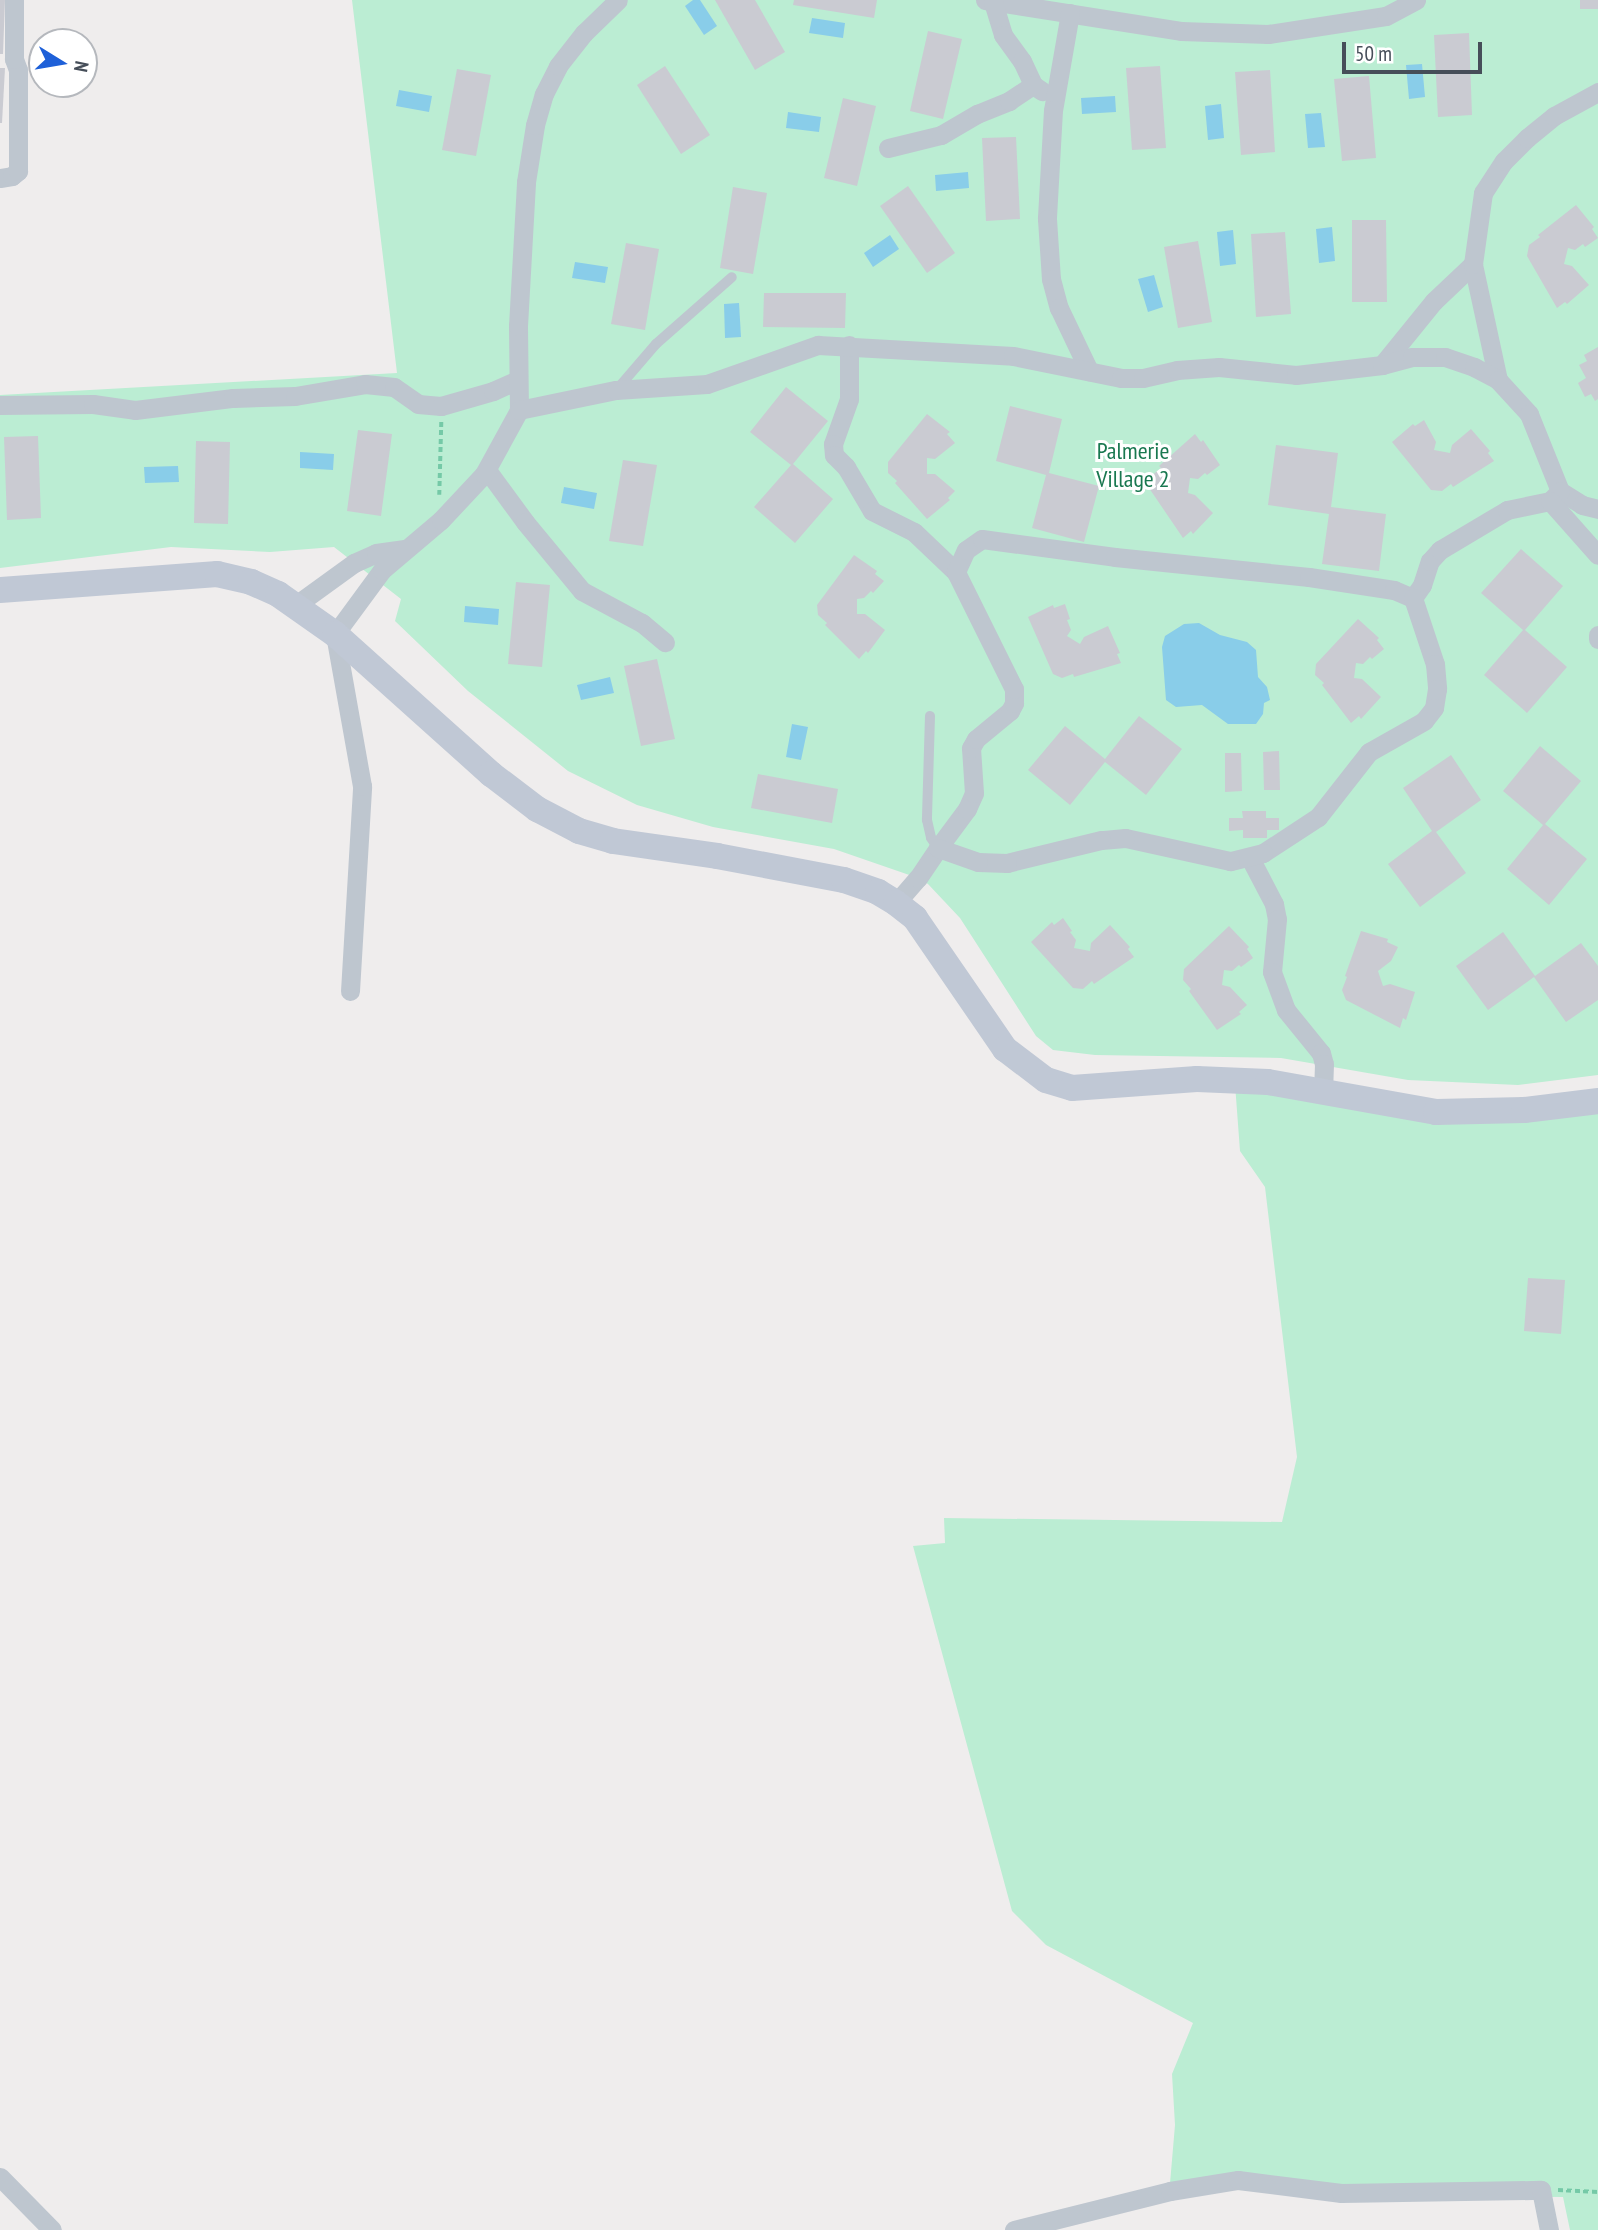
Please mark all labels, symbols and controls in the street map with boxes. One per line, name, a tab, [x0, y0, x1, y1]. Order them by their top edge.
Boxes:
north arrow	[28, 28, 98, 98]
scale bar	[1346, 28, 1486, 72]
text: 50 m	[1355, 40, 1392, 67]
text: N	[69, 59, 94, 74]
park label: Palmerie Village 2	[1096, 437, 1170, 493]

